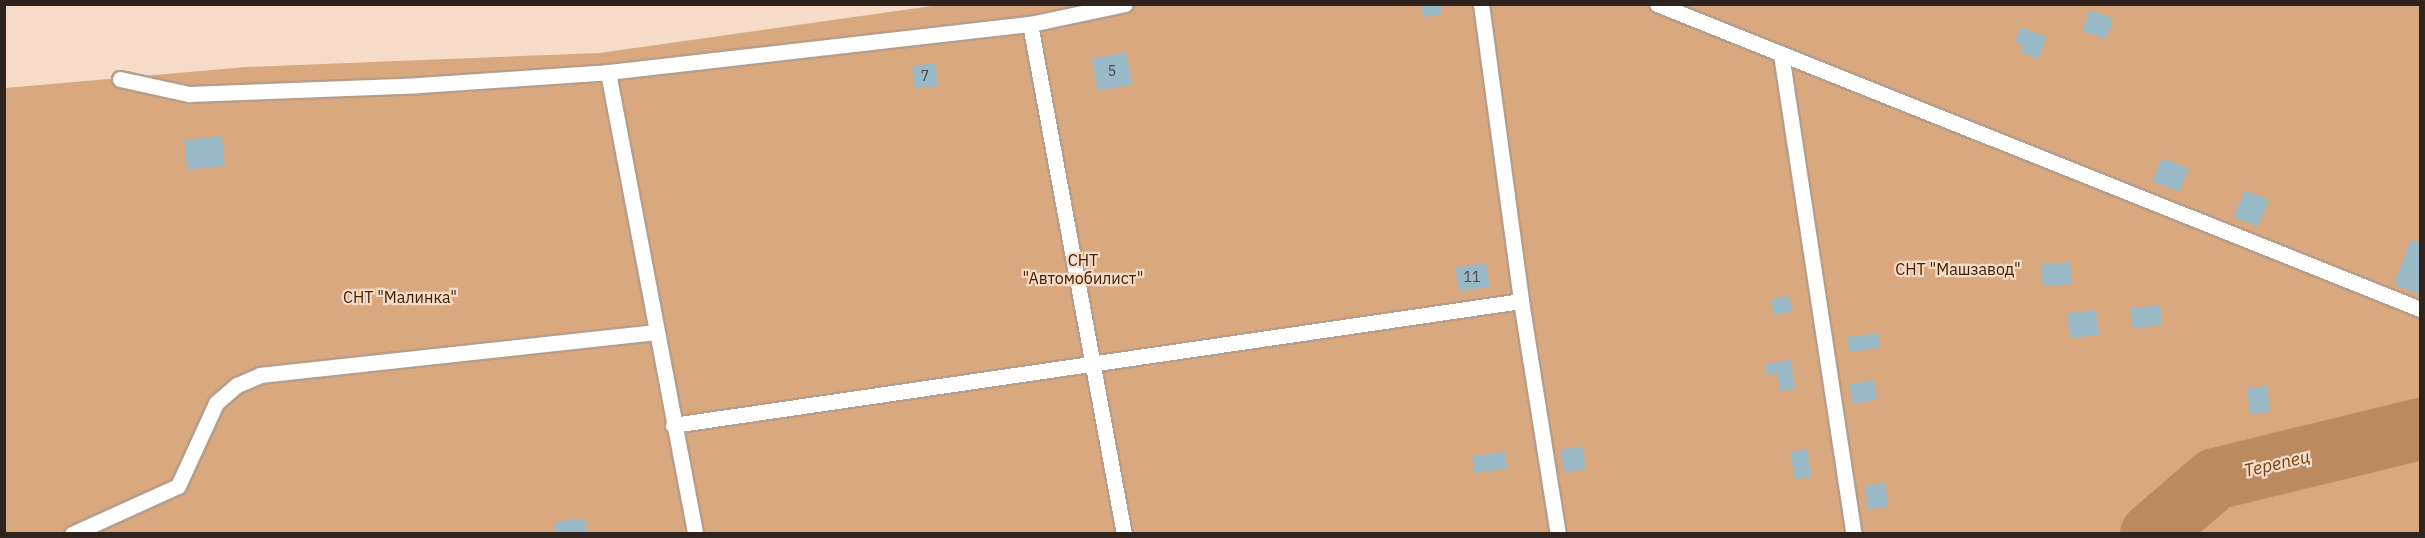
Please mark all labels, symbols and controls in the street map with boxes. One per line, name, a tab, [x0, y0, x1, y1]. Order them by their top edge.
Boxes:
house number: 5	[1108, 63, 1116, 79]
house number: 7	[921, 68, 929, 84]
park label: СНТ "Автомобилист"	[1022, 250, 1144, 288]
park label: СНТ "Машзавод"	[1895, 259, 2021, 279]
house number: 11	[1464, 269, 1480, 285]
park label: СНТ "Малинка"	[343, 287, 457, 307]
water label: Терепец	[2242, 446, 2312, 482]

